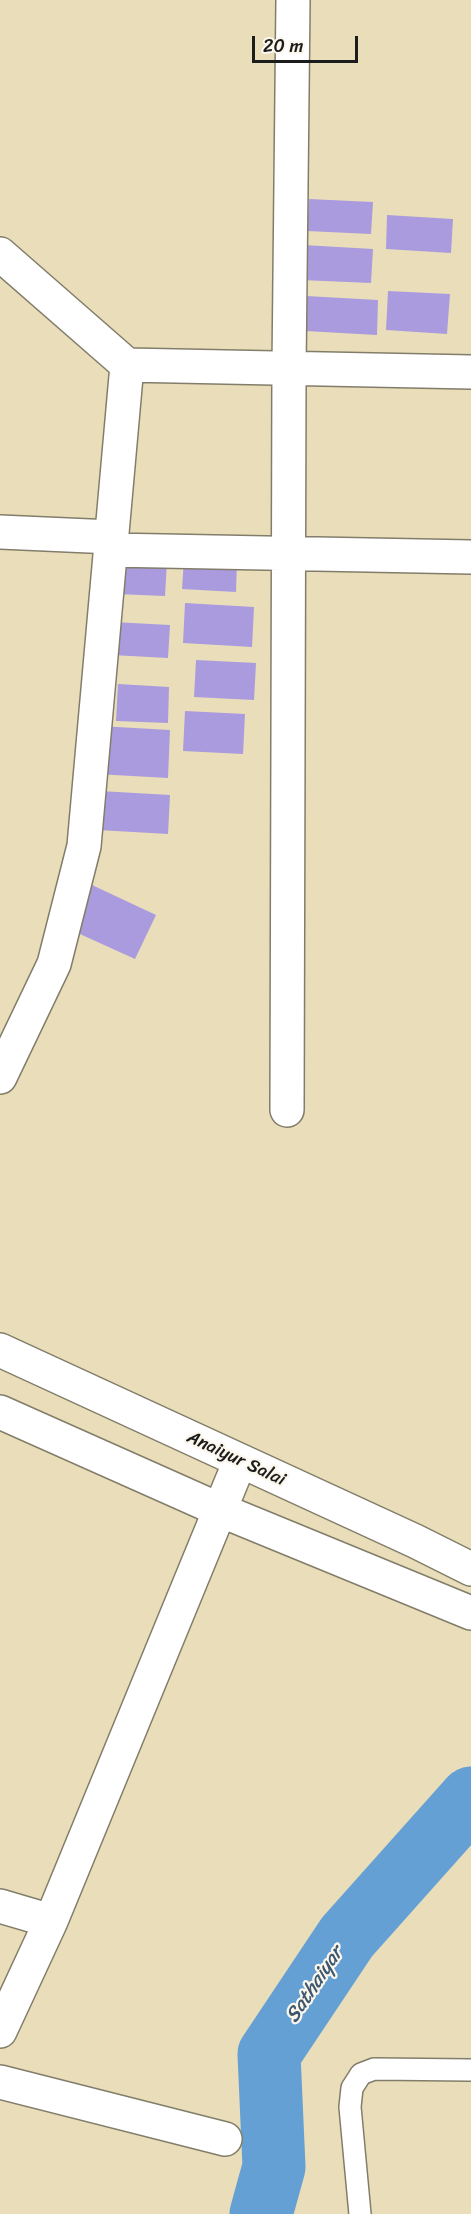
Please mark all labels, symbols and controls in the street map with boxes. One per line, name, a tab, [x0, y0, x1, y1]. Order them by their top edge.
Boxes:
scale bar	[255, 24, 362, 62]
text: 20 m	[263, 30, 303, 62]
street label: Anaiyur Salai	[183, 1427, 289, 1491]
water label: Sathaiyar	[281, 1943, 349, 2027]

